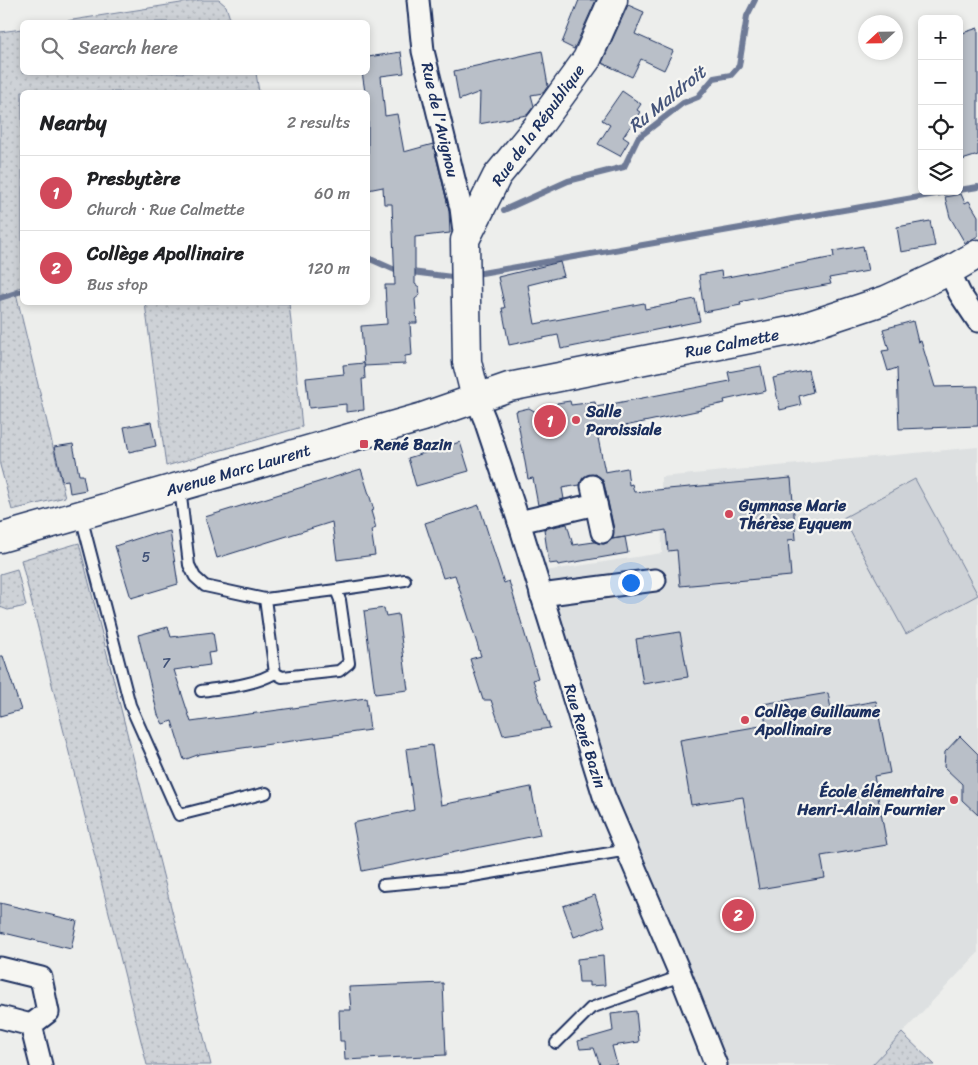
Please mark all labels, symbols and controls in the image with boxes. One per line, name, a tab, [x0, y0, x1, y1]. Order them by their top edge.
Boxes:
north arrow	[858, 15, 903, 60]
map controls	[918, 15, 963, 195]
button: +	[918, 15, 963, 60]
search box	[20, 20, 370, 75]
text: Search here	[78, 31, 178, 64]
icon: search	[38, 34, 66, 62]
water label: Ru Maldroit	[621, 56, 715, 141]
street label: Rue de la République	[484, 58, 592, 192]
street label: Rue de l'Avignou	[413, 60, 467, 181]
button: −	[918, 60, 963, 105]
text: Nearby	[40, 104, 106, 142]
button: locate	[918, 105, 963, 150]
text: 2 results	[287, 108, 350, 137]
button: layers	[918, 150, 963, 195]
text: Presbytère	[87, 162, 180, 195]
text: 1	[53, 179, 59, 208]
text: 60 m	[314, 179, 350, 208]
text: Church · Rue Calmette	[87, 195, 245, 224]
text: Collège Apollinaire	[87, 237, 244, 270]
text: 2	[51, 254, 61, 283]
text: 120 m	[307, 254, 350, 283]
text: Bus stop	[87, 270, 148, 299]
street label: Rue Calmette	[683, 320, 781, 366]
place label: Salle Paroissiale	[585, 397, 662, 444]
pin: 1	[534, 402, 566, 440]
marker: Salle Paroissiale	[570, 414, 582, 426]
place label: René Bazin	[373, 430, 452, 459]
street label: Avenue Marc Laurent	[161, 435, 314, 505]
marker: René Bazin	[358, 438, 370, 450]
place label: Gymnase Marie Thérèse Eyquem	[738, 491, 852, 538]
marker: Gymnase Marie Thérèse Eyquem	[723, 508, 735, 520]
house number: 5	[142, 545, 151, 570]
your location	[618, 570, 644, 596]
house number: 7	[162, 651, 171, 676]
street label: Rue René Bazin	[555, 680, 615, 792]
place label: Collège Guillaume Apollinaire	[754, 697, 881, 744]
marker: Collège Guillaume Apollinaire	[739, 714, 751, 726]
place label: École élémentaire Henri-Alain Fournier	[796, 777, 945, 824]
marker: École élémentaire Henri-Alain Fournier	[948, 794, 960, 806]
pin: 2	[722, 896, 754, 934]

